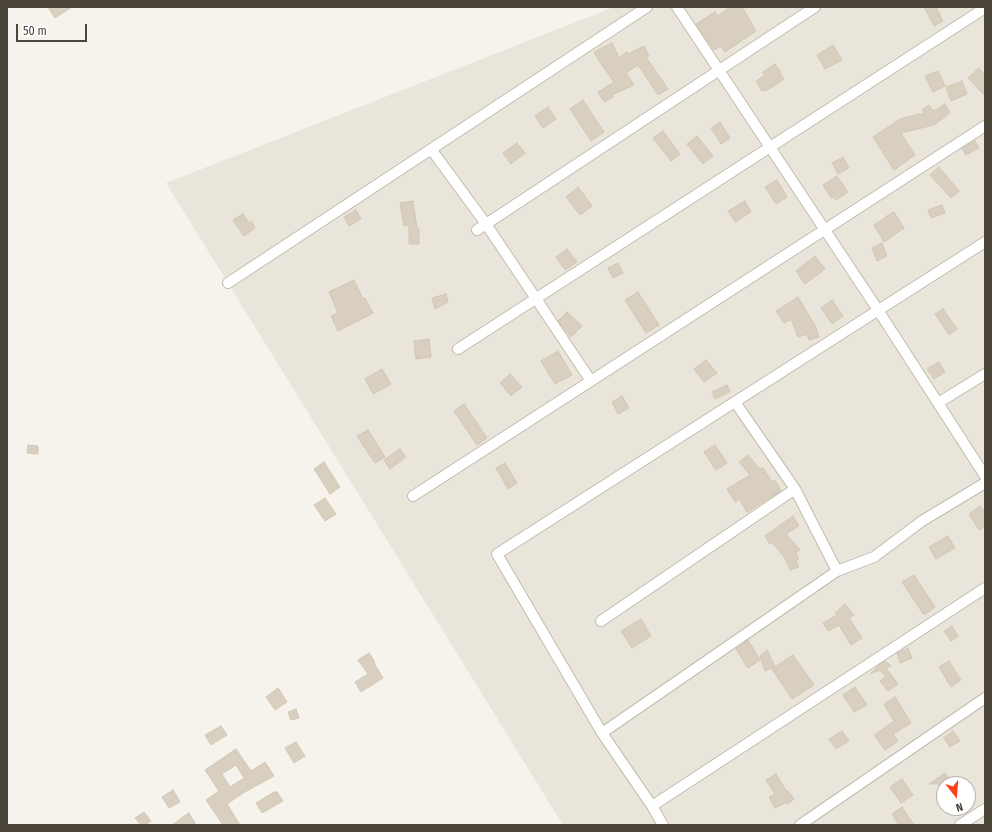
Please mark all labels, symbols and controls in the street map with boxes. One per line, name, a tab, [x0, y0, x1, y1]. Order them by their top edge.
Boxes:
scale bar	[18, 16, 89, 42]
text: 50 m	[23, 24, 47, 38]
north arrow	[936, 776, 976, 816]
text: N	[954, 800, 964, 814]

